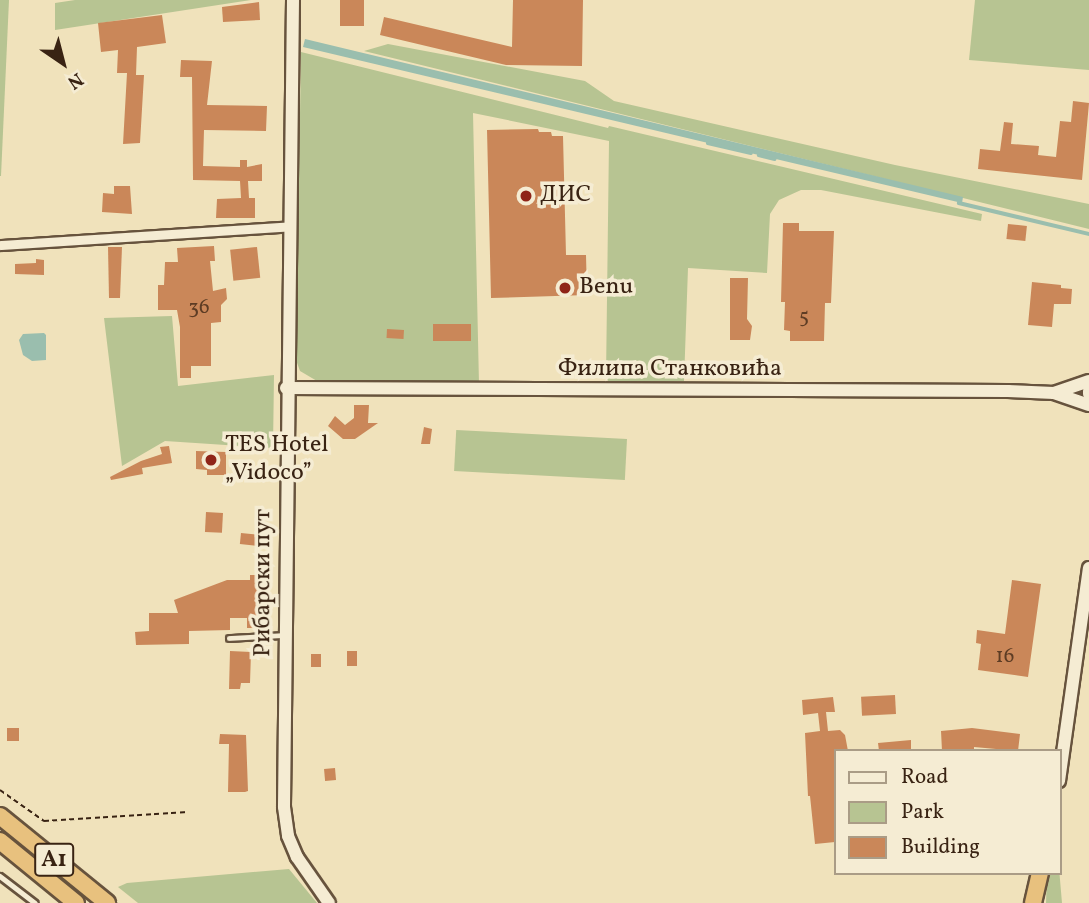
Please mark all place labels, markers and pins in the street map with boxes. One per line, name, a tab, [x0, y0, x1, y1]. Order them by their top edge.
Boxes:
place label: ДИС	[540, 182, 591, 210]
marker: ДИС	[518, 188, 534, 204]
place label: Benu	[579, 274, 633, 302]
marker: Benu	[557, 280, 573, 296]
place label: TES Hotel „Vidoco”	[225, 432, 328, 488]
marker: TES Hotel „Vidoco”	[203, 452, 219, 468]

